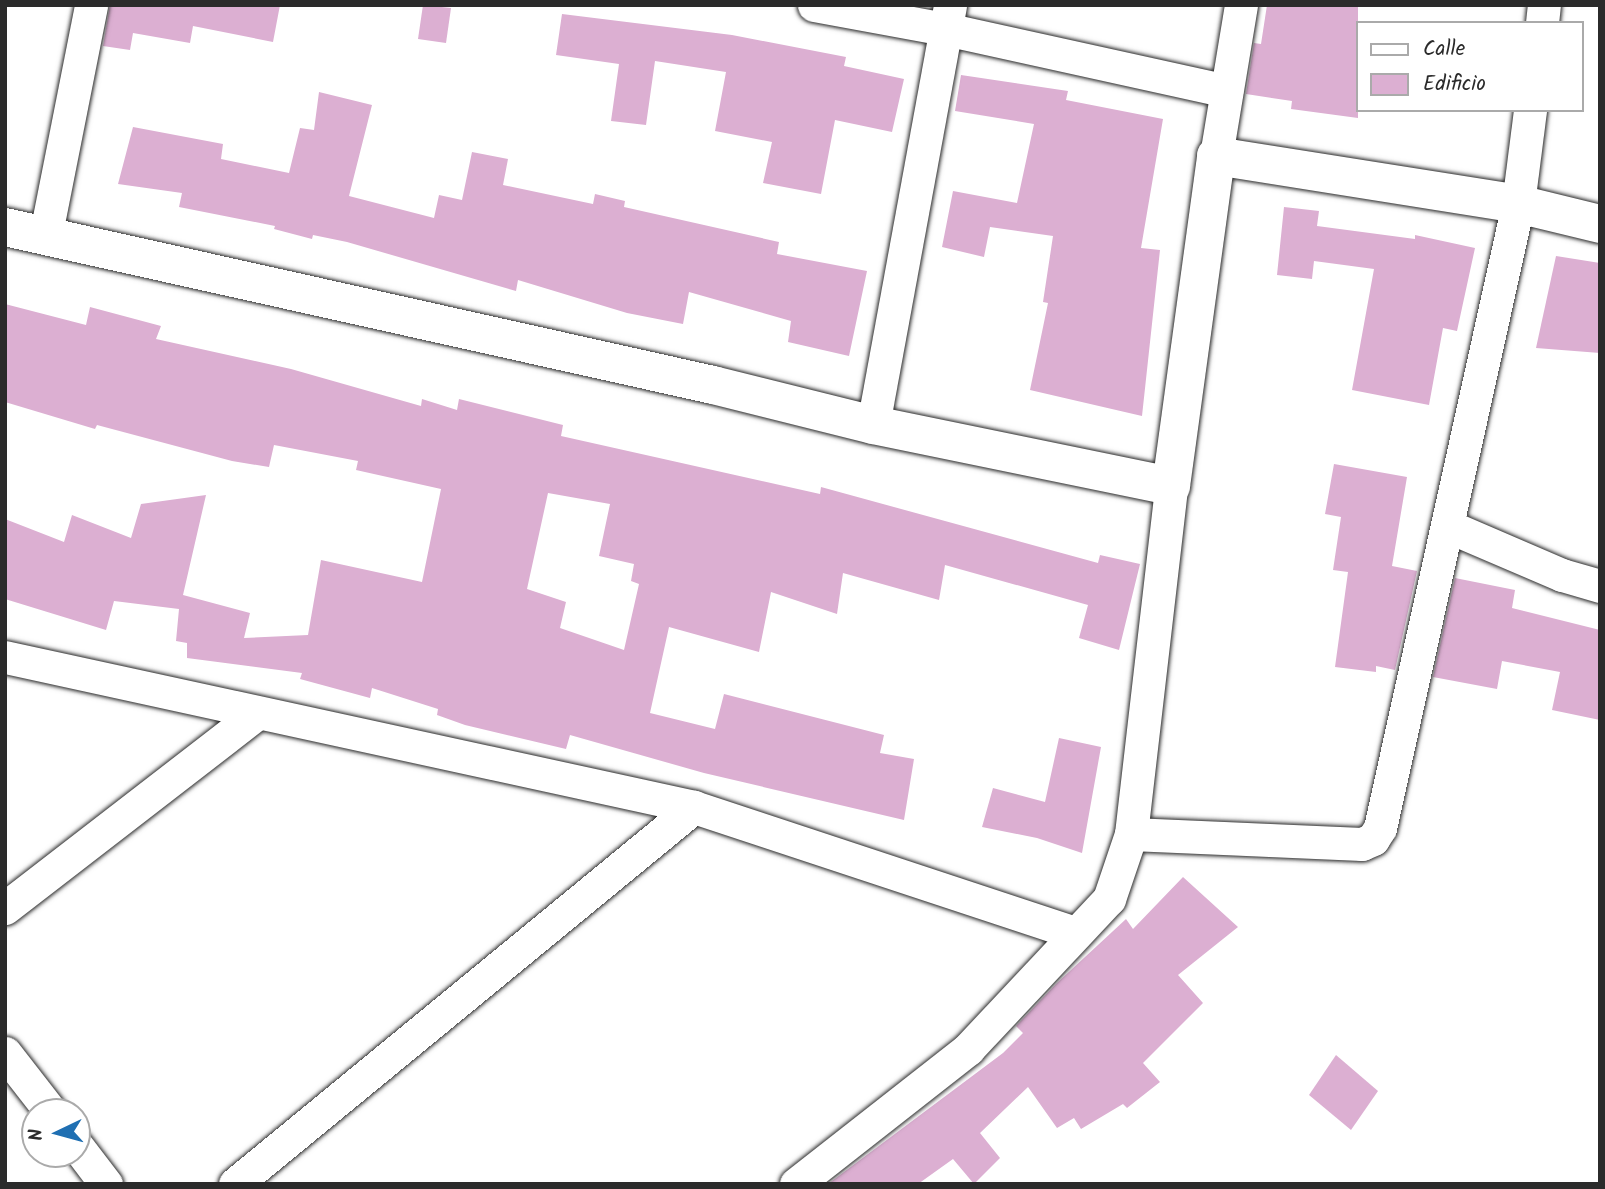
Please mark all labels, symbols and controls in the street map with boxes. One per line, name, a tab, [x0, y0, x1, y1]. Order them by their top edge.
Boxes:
legend	[1356, 21, 1584, 112]
text: Calle	[1423, 33, 1465, 66]
text: Edificio	[1423, 68, 1486, 101]
north arrow	[21, 1098, 91, 1168]
text: N	[22, 1127, 53, 1142]

